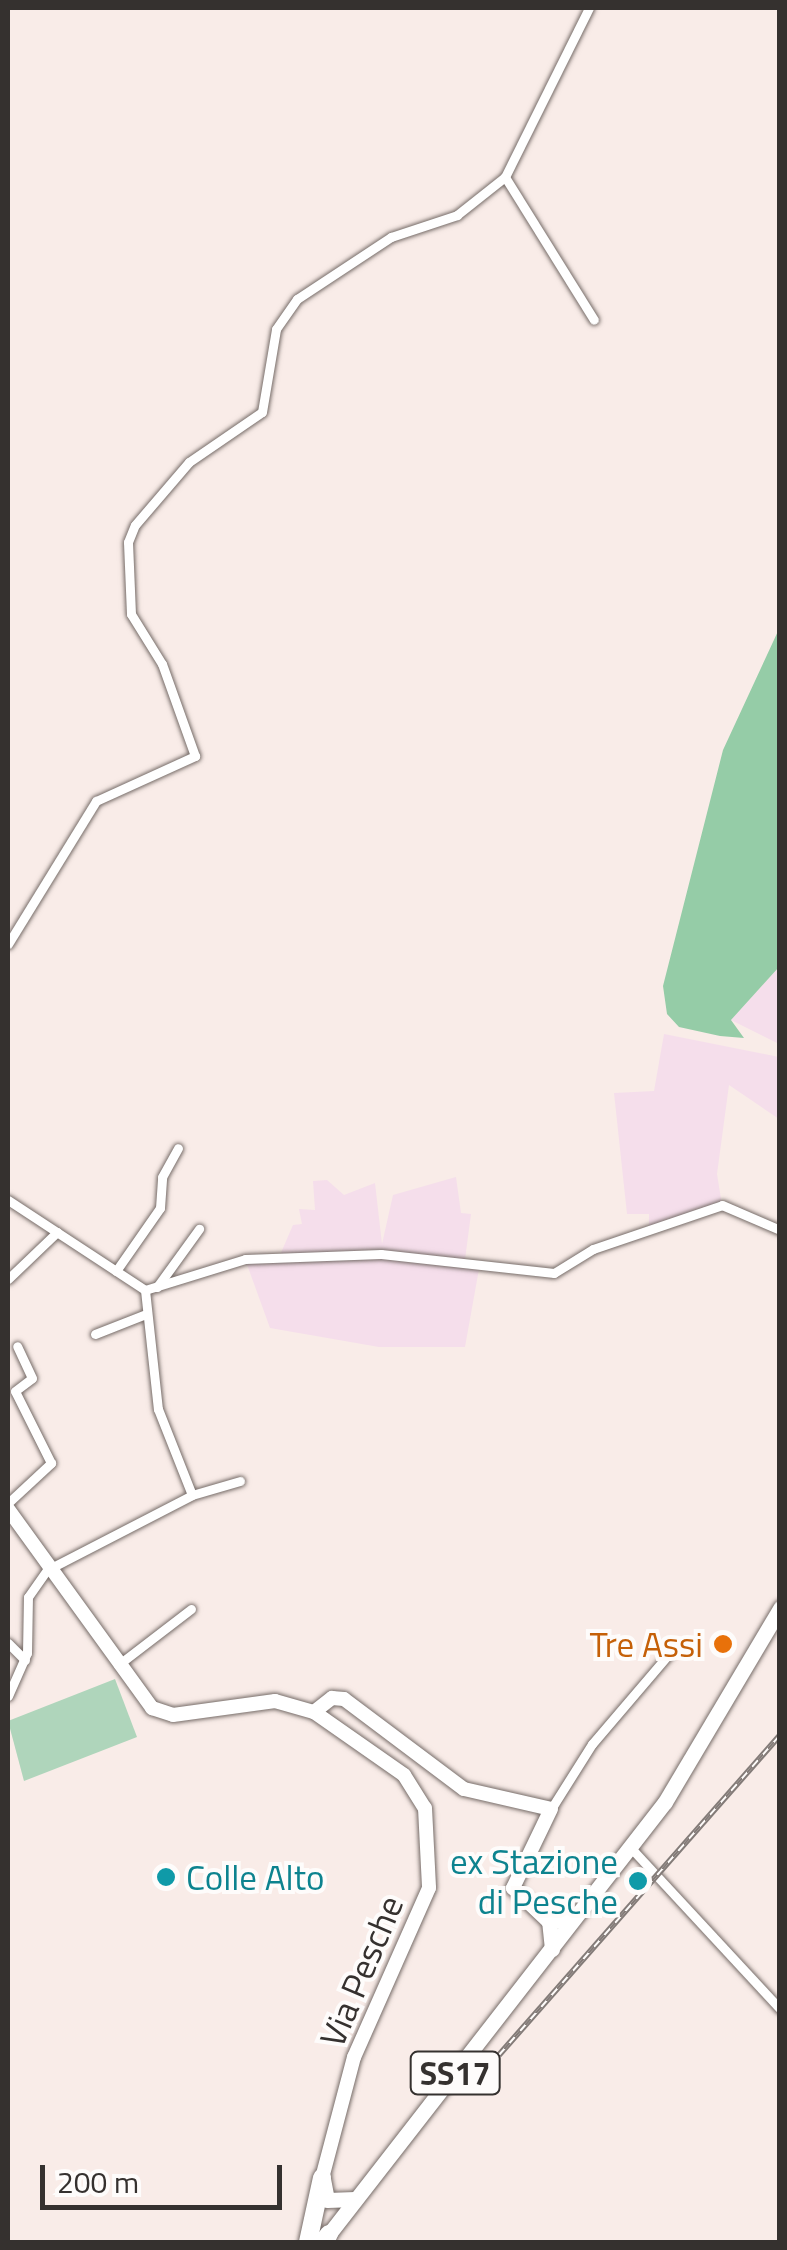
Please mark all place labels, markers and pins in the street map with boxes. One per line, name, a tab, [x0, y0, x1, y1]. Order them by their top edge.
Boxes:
place label: Tre Assi	[589, 1623, 703, 1665]
marker: Tre Assi	[712, 1633, 734, 1655]
place label: ex Stazione di Pesche	[450, 1840, 618, 1922]
place label: Colle Alto	[186, 1856, 324, 1898]
marker: Colle Alto	[155, 1866, 177, 1888]
marker: ex Stazione di Pesche	[627, 1870, 649, 1892]

